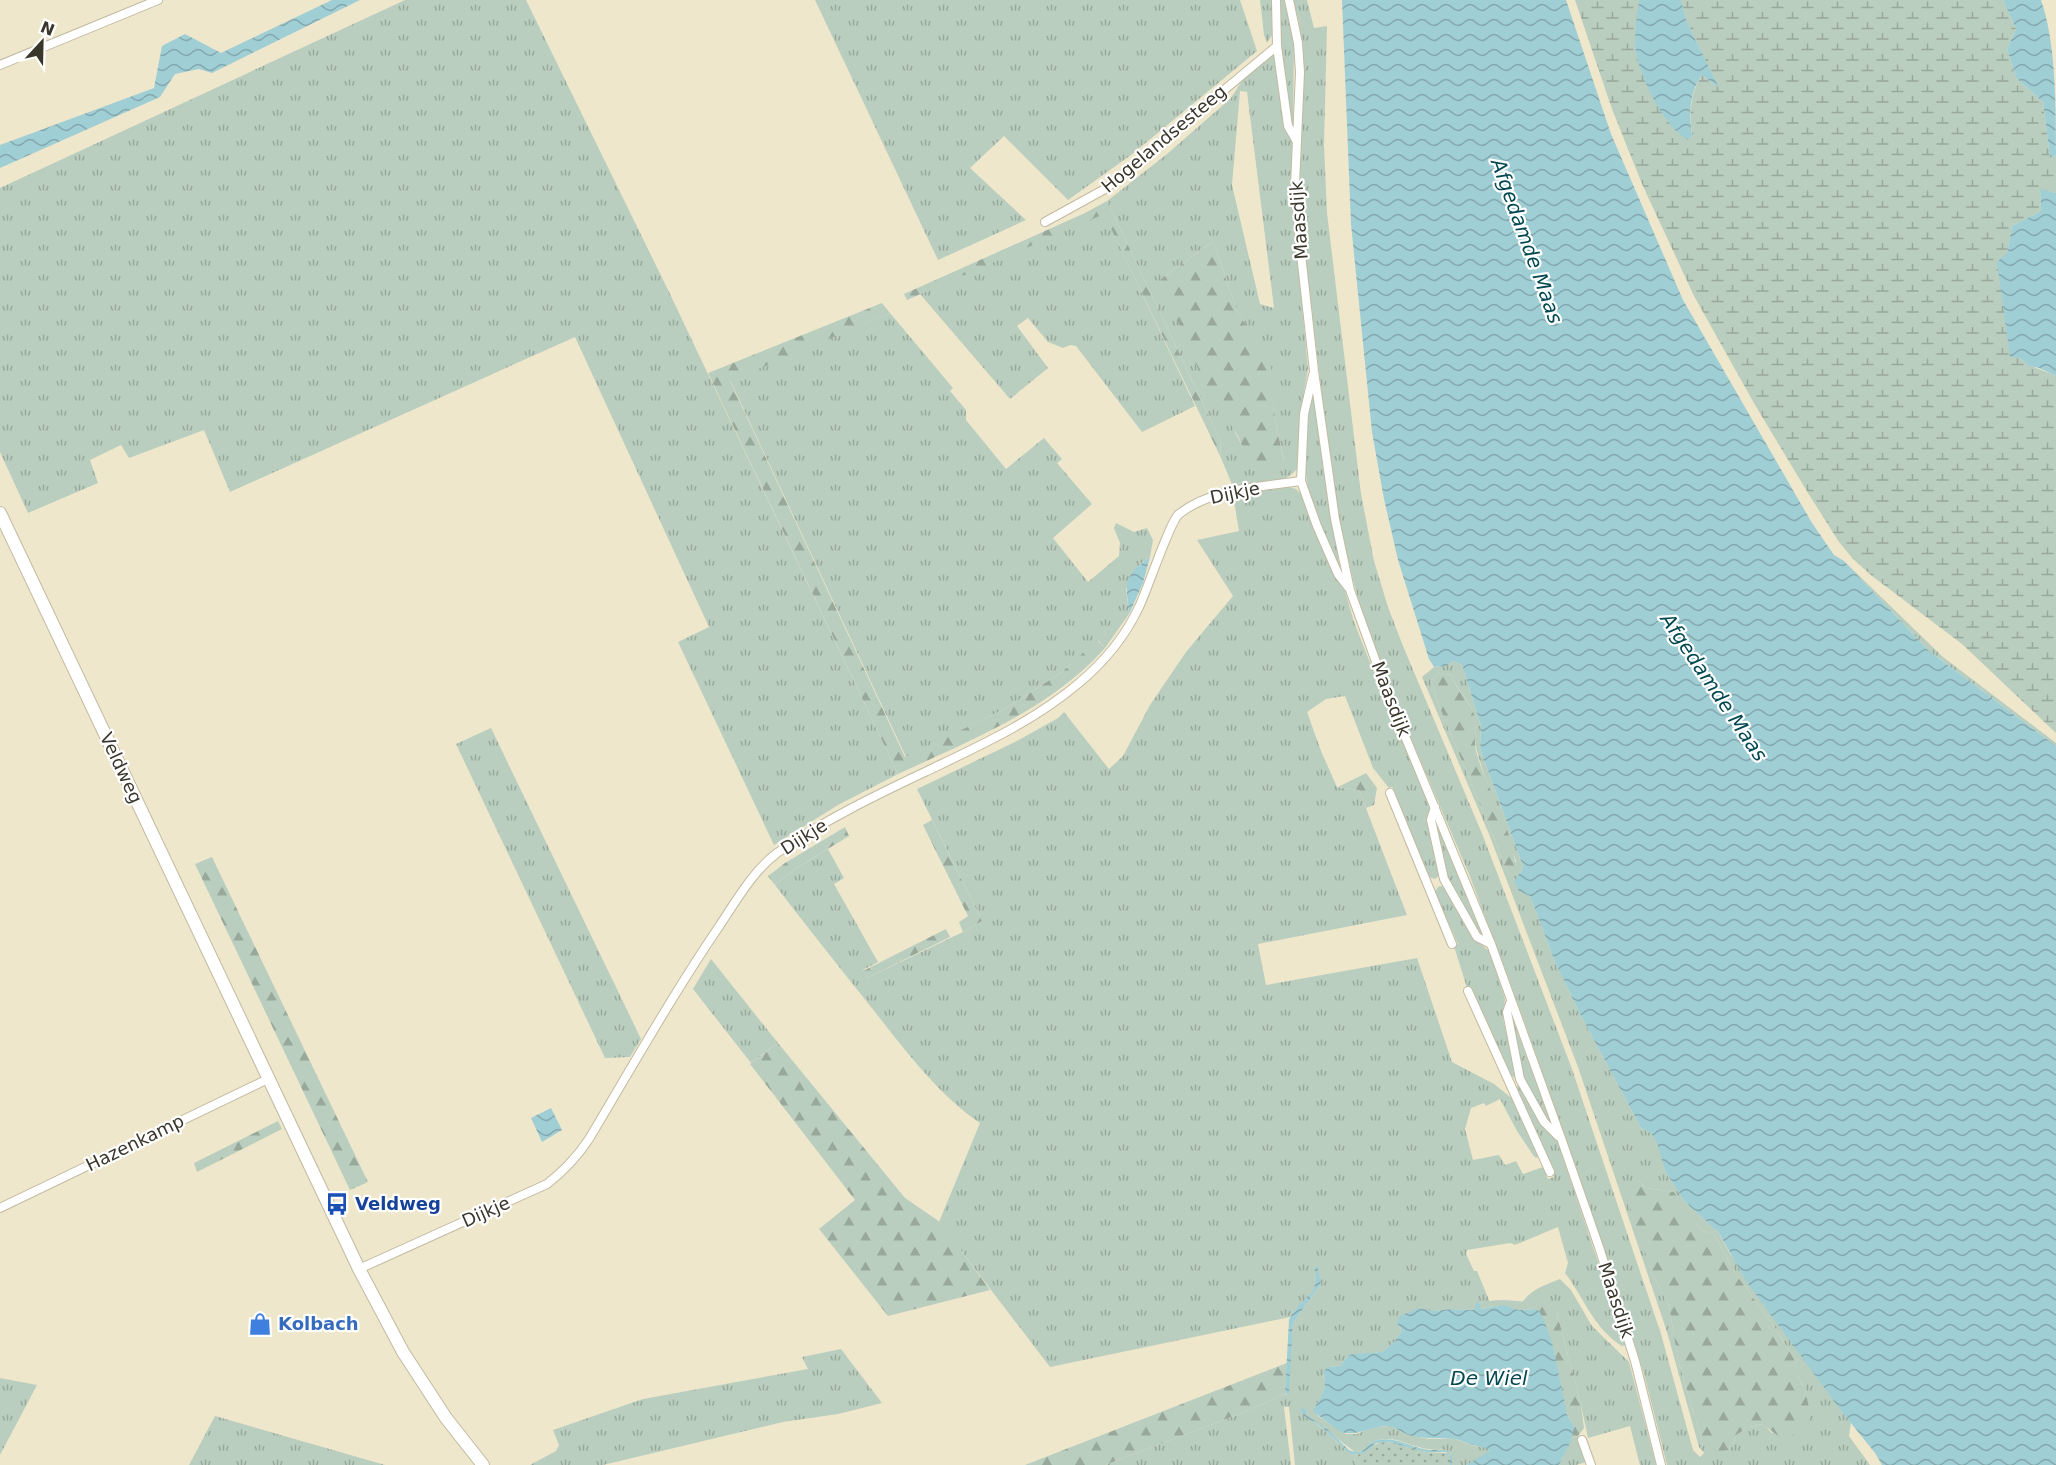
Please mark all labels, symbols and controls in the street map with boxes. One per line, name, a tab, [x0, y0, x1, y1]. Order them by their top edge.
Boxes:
north arrow	[12, 12, 72, 72]
text: N	[38, 17, 57, 40]
street label: Hogelandsesteeg	[1097, 80, 1230, 197]
water label: Afgedamde Maas	[1485, 153, 1568, 327]
street label: Maasdijk	[1285, 179, 1312, 260]
street label: Dijkje	[1208, 477, 1262, 508]
water label: Afgedamde Maas	[1654, 607, 1773, 766]
street label: Maasdijk	[1368, 658, 1416, 740]
street label: Veldweg	[96, 729, 147, 807]
street label: Dijkje	[777, 814, 831, 859]
street label: Hazenkamp	[82, 1110, 187, 1175]
bus stop icon: Veldweg	[324, 1191, 350, 1217]
street label: Dijkje	[459, 1192, 513, 1231]
place label: Veldweg	[355, 1193, 441, 1214]
street label: Maasdijk	[1594, 1259, 1639, 1341]
shop icon: Kolbach	[247, 1311, 273, 1337]
place label: Kolbach	[278, 1313, 359, 1334]
water label: De Wiel	[1450, 1366, 1528, 1390]

